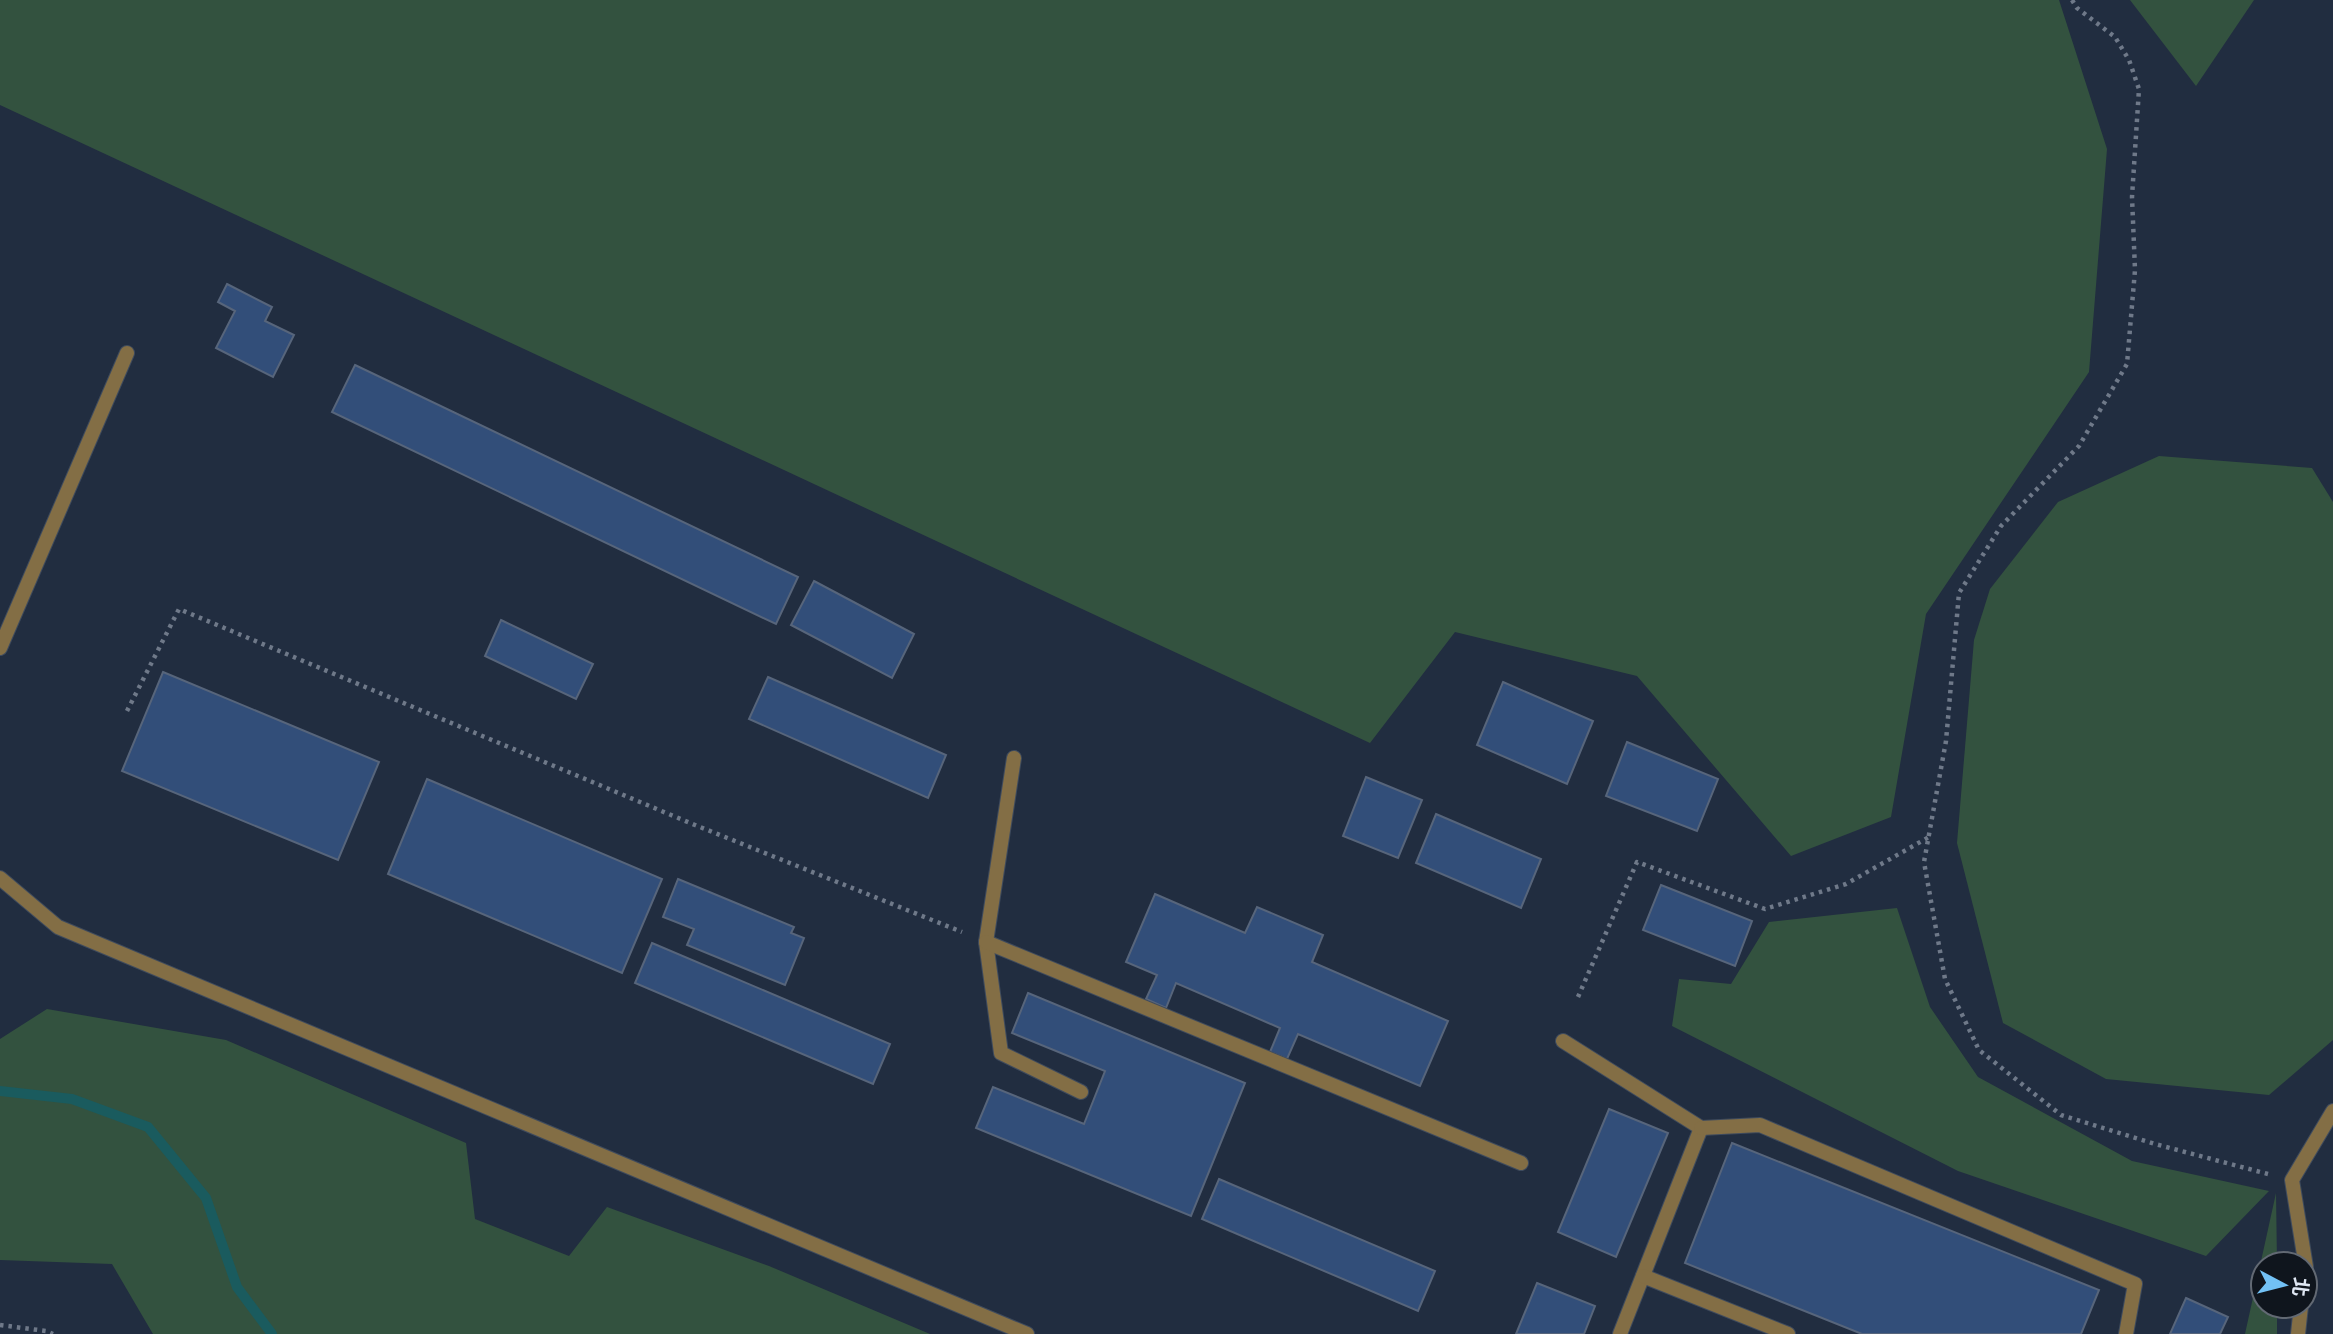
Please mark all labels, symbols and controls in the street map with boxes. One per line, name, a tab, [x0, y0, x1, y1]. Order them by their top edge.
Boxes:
north arrow	[2249, 1250, 2319, 1320]
text: 北	[2289, 1276, 2314, 1298]

